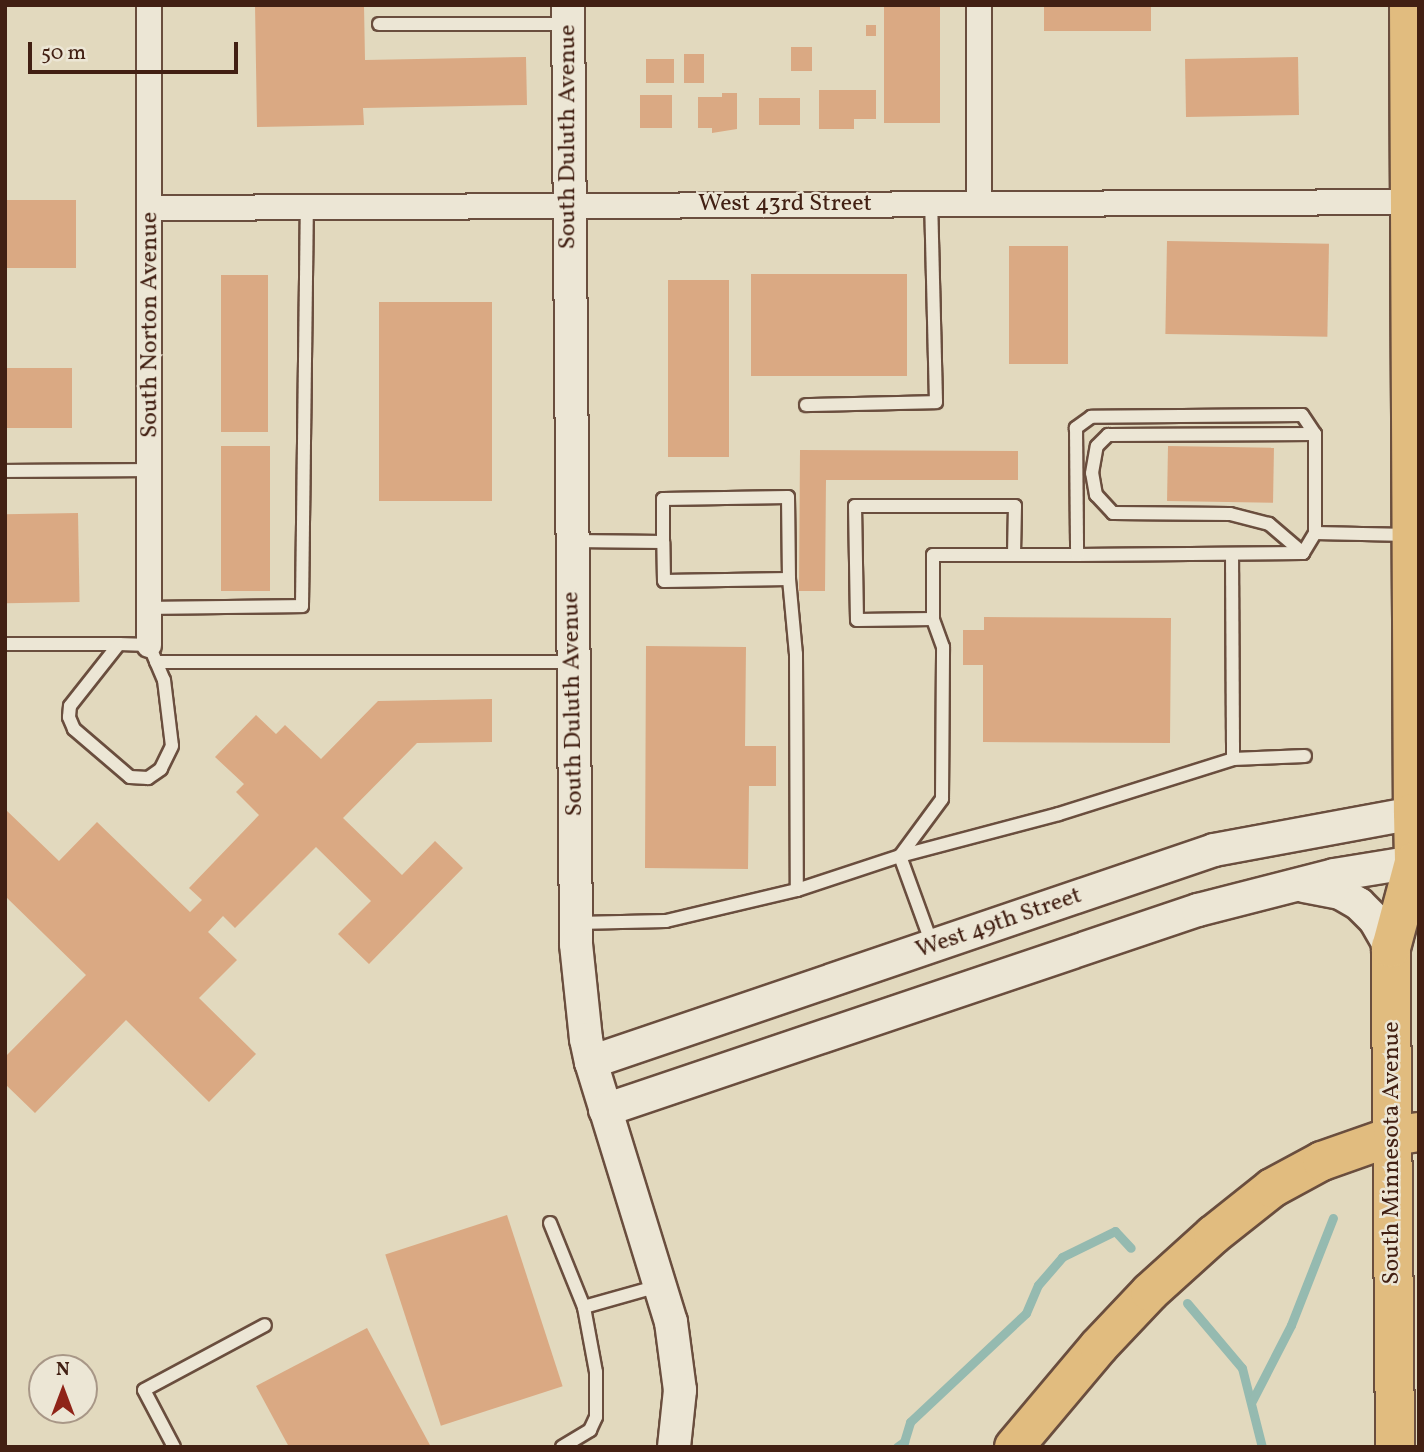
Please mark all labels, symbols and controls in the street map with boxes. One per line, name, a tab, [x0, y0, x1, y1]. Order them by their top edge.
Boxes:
street label: South Duluth Avenue	[555, 25, 583, 249]
scale bar	[32, 28, 242, 72]
text: 50 m	[41, 39, 86, 68]
street label: West 43rd Street	[698, 191, 872, 219]
street label: South Norton Avenue	[137, 212, 165, 438]
street label: South Duluth Avenue	[558, 591, 590, 817]
street label: West 49th Street	[912, 882, 1086, 966]
street label: South Minnesota Avenue	[1379, 1021, 1407, 1285]
north arrow	[28, 1354, 98, 1424]
text: N	[56, 1357, 70, 1383]

